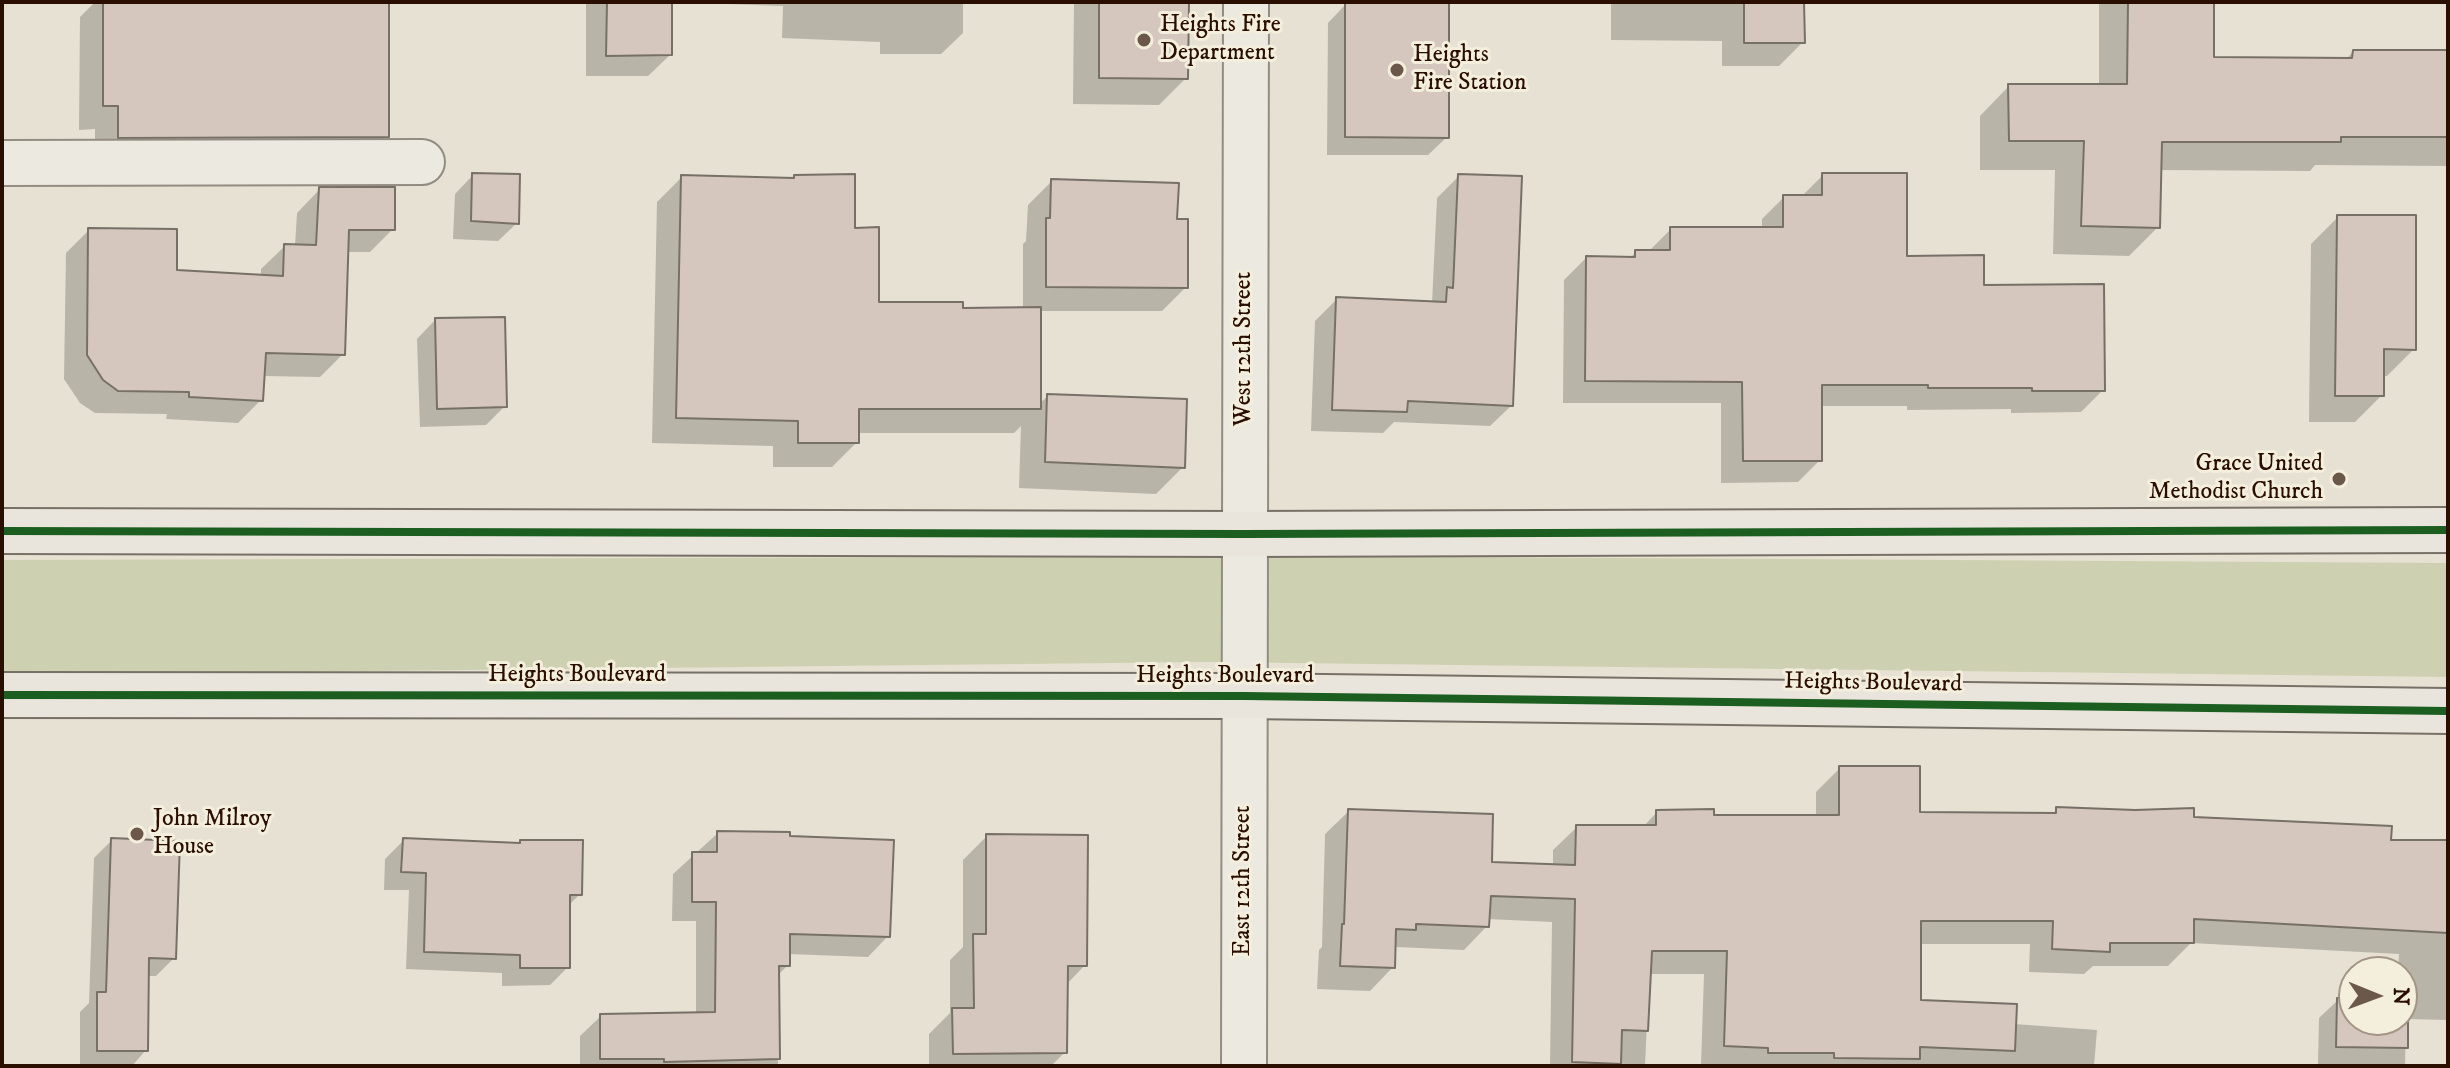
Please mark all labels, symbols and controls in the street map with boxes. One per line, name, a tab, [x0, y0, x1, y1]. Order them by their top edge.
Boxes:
place label: Heights Fire Department	[1160, 12, 1281, 68]
marker: Heights Fire Department	[1135, 31, 1153, 49]
place label: Heights Fire Station	[1413, 42, 1526, 98]
marker: Heights Fire Station	[1388, 61, 1406, 79]
street label: West 12th Street	[1231, 272, 1259, 426]
place label: Grace United Methodist Church	[2149, 451, 2323, 507]
marker: Grace United Methodist Church	[2330, 470, 2348, 488]
street label: Heights Boulevard	[488, 662, 666, 690]
street label: Heights Boulevard	[1136, 663, 1314, 691]
street label: Heights Boulevard	[1784, 668, 1962, 700]
place label: John Milroy House	[153, 806, 271, 862]
street label: East 12th Street	[1230, 806, 1258, 956]
marker: John Milroy House	[128, 825, 146, 843]
north arrow	[2338, 956, 2418, 1036]
text: N	[2387, 987, 2414, 1006]

